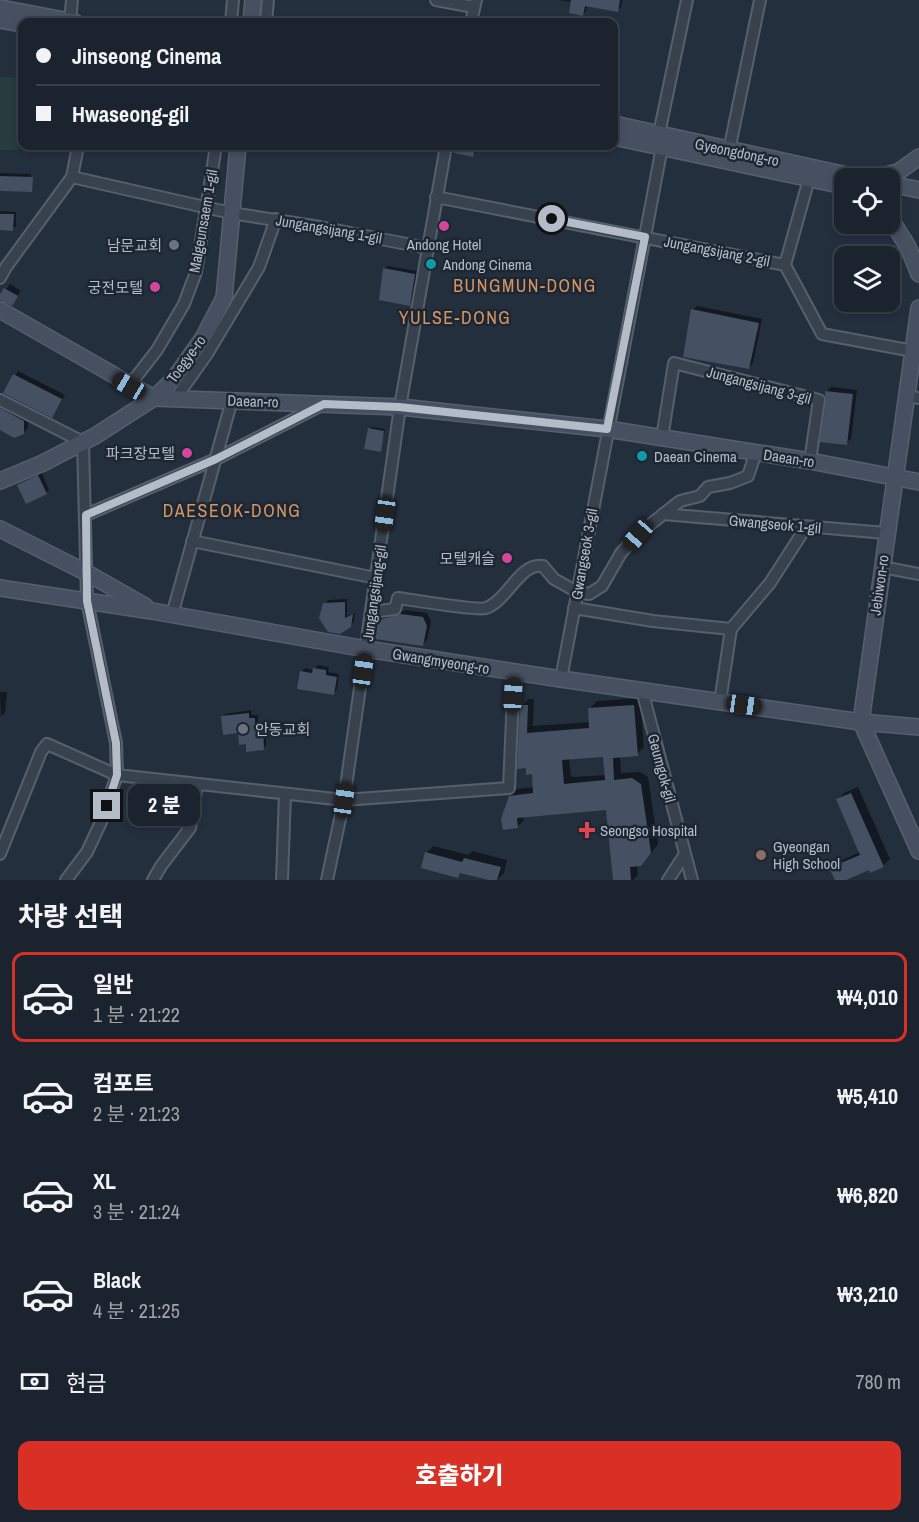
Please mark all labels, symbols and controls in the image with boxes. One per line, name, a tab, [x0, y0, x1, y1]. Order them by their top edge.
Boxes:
text: Jinseong Cinema	[72, 41, 221, 71]
text: Hwaseong-gil	[72, 99, 189, 129]
street label: Gyeongdong-ro	[693, 133, 781, 171]
street label: Malgeunsaem 1-gil	[184, 168, 222, 274]
map controls	[834, 168, 900, 312]
button: locate	[834, 168, 900, 234]
route start	[538, 205, 565, 232]
street label: Jungangsijang 1-gil	[274, 209, 384, 249]
marker: Andong Hotel	[437, 219, 451, 233]
street label: Jungangsijang 2-gil	[662, 230, 772, 272]
place label: Andong Hotel	[406, 234, 481, 255]
place label: 남문교회	[107, 235, 162, 256]
marker: 남문교회	[167, 238, 181, 252]
button: layers	[834, 246, 900, 312]
place label: Andong Cinema	[442, 254, 532, 275]
marker: Andong Cinema	[424, 257, 438, 271]
district label: BUNGMUN-DONG	[453, 273, 597, 298]
place label: 궁전모텔	[88, 277, 143, 298]
marker: 궁전모텔	[148, 280, 162, 294]
district label: YULSE-DONG	[399, 305, 511, 330]
street label: Toegye-ro	[161, 331, 211, 387]
street label: Jungangsijang 3-gil	[704, 361, 814, 409]
car	[109, 369, 149, 403]
street label: Daean-ro	[227, 390, 279, 412]
place label: 파크장모텔	[106, 443, 175, 464]
street label: Daean-ro	[762, 444, 816, 472]
marker: 파크장모텔	[180, 446, 194, 460]
place label: Daean Cinema	[654, 446, 737, 467]
marker: Daean Cinema	[635, 449, 649, 463]
car	[374, 495, 396, 533]
district label: DAESEOK-DONG	[163, 498, 301, 523]
street label: Gwangseok 3-gil	[566, 507, 602, 601]
street label: Gwangseok 1-gil	[728, 510, 822, 538]
car	[619, 516, 657, 554]
street label: Jungangsijang-gil	[357, 543, 391, 643]
place label: 모텔캐슬	[440, 548, 495, 569]
marker: 모텔캐슬	[500, 551, 514, 565]
street label: Jebiwon-ro	[864, 553, 894, 617]
street label: Gwangmyeong-ro	[391, 643, 491, 679]
car	[352, 652, 374, 690]
car	[503, 677, 523, 713]
car	[725, 694, 763, 716]
place label: 안동교회	[255, 719, 310, 740]
marker: 안동교회	[236, 722, 250, 736]
street label: Geumgok-gil	[643, 731, 681, 805]
car	[333, 781, 355, 819]
callout: 2 분	[128, 785, 200, 827]
text: 2 분	[148, 791, 180, 818]
route end	[93, 792, 120, 819]
place label: Seongso Hospital	[600, 820, 697, 841]
marker: Seongso Hospital	[578, 821, 596, 839]
place label: Gyeongan High School	[773, 836, 840, 874]
marker: Gyeongan High School	[754, 848, 768, 862]
text: 차량 선택	[18, 898, 124, 934]
text: 일반	[93, 969, 133, 999]
icon: car	[21, 970, 75, 1024]
text: ₩4,010	[837, 982, 898, 1012]
text: 1 분 · 21:22	[93, 1001, 180, 1028]
text: 컴포트	[93, 1068, 154, 1098]
icon: car	[21, 1069, 75, 1123]
text: ₩5,410	[837, 1081, 898, 1111]
text: 2 분 · 21:23	[93, 1100, 180, 1127]
text: XL	[93, 1166, 116, 1196]
icon: car	[21, 1168, 75, 1222]
text: ₩6,820	[837, 1180, 898, 1210]
text: 3 분 · 21:24	[93, 1198, 180, 1225]
text: Black	[93, 1265, 141, 1295]
icon: car	[21, 1267, 75, 1321]
text: ₩3,210	[837, 1279, 898, 1309]
text: 4 분 · 21:25	[93, 1297, 180, 1324]
icon: cash	[18, 1365, 51, 1398]
text: 현금	[66, 1368, 106, 1398]
text: 780 m	[855, 1368, 901, 1395]
button: 호출하기	[18, 1441, 901, 1510]

